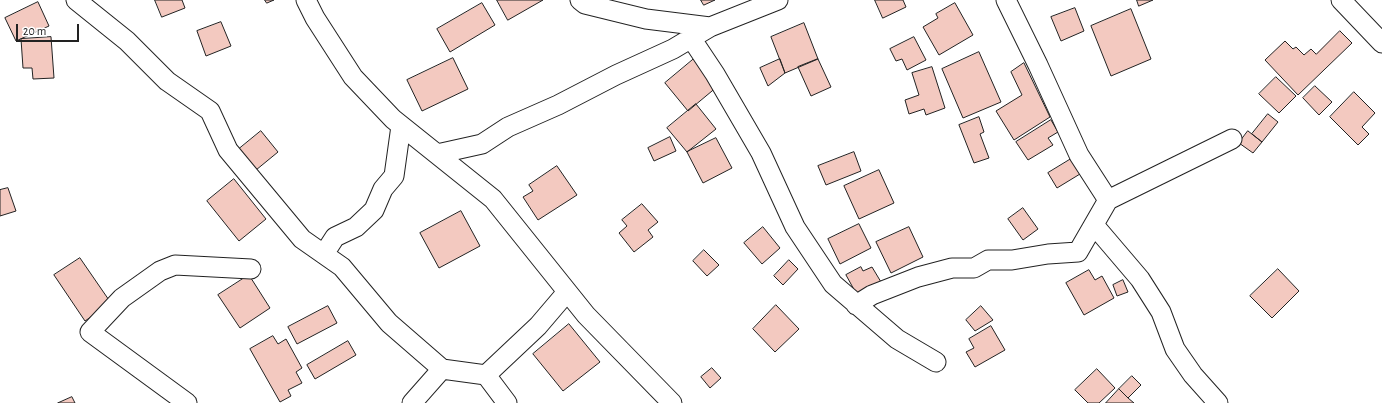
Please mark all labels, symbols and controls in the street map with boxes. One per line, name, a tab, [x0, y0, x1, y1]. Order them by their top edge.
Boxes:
scale bar	[18, 16, 81, 42]
text: 20 m	[23, 25, 46, 37]

